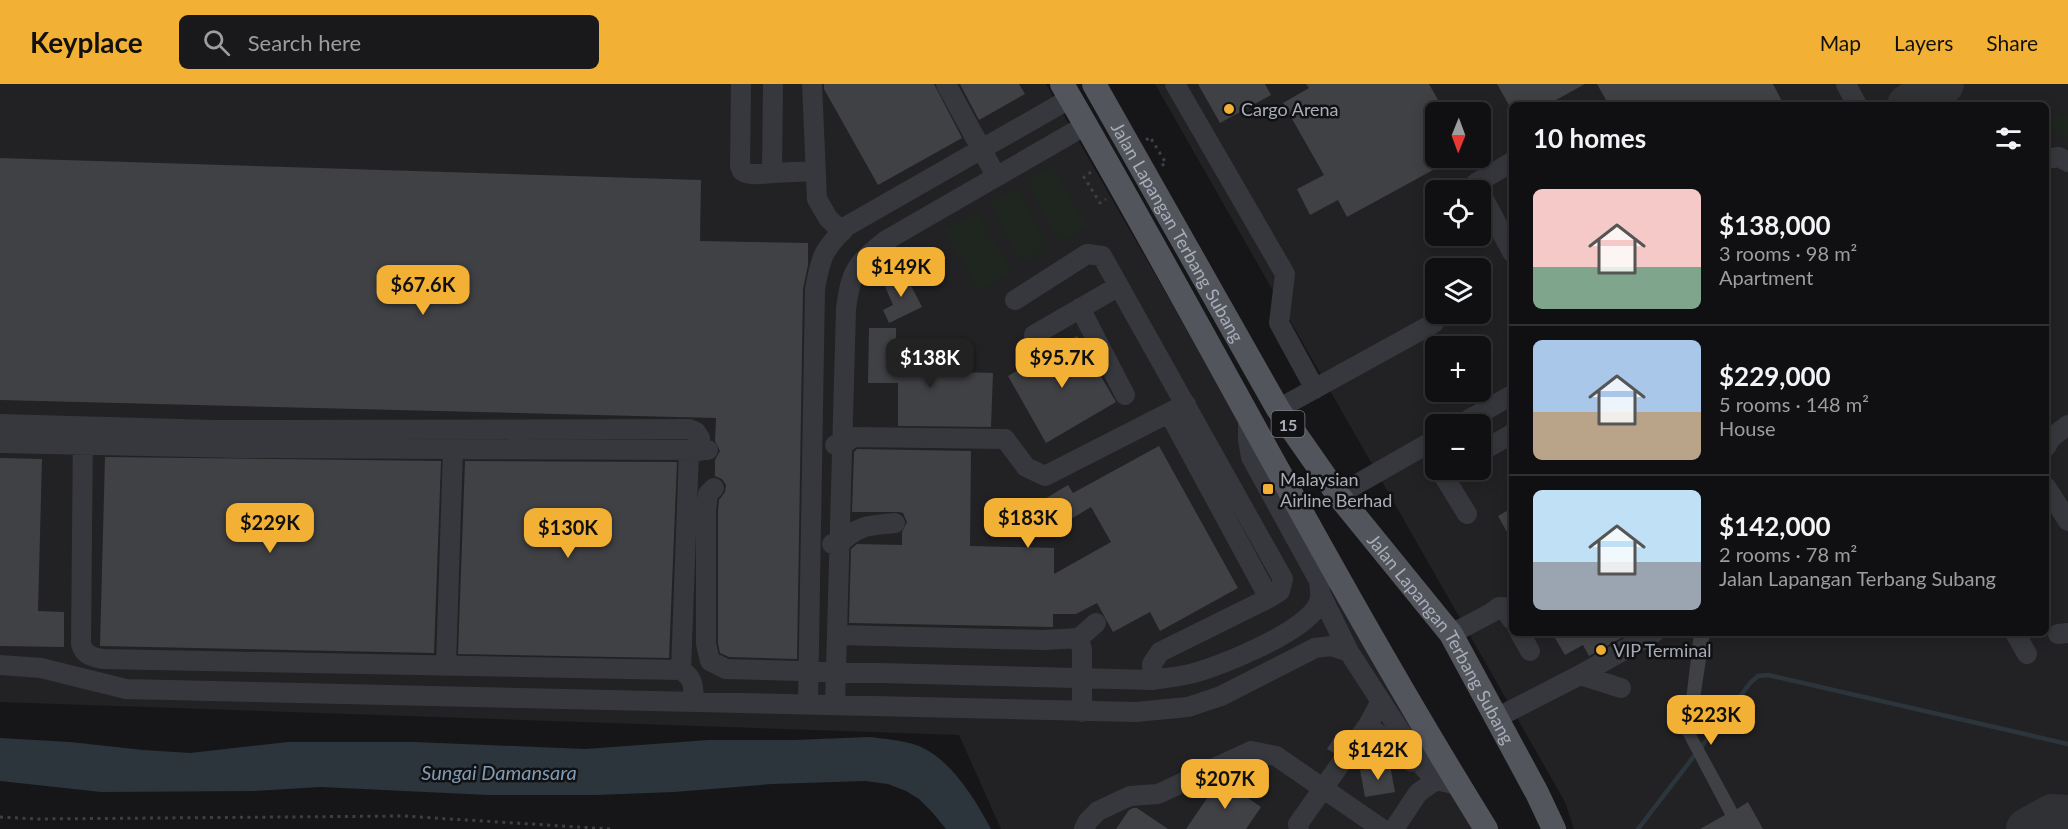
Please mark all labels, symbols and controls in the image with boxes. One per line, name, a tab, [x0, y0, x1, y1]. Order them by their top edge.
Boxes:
search box	[179, 15, 599, 69]
text: Keyplace	[30, 25, 143, 59]
icon: search	[200, 26, 233, 59]
text: Search here	[248, 29, 361, 56]
text: Map	[1820, 30, 1861, 55]
text: Layers	[1894, 30, 1953, 55]
text: Share	[1986, 30, 2038, 55]
place label: Cargo Arena	[1241, 98, 1339, 120]
marker: Cargo Arena	[1222, 102, 1236, 116]
north arrow	[1425, 102, 1491, 168]
map controls	[1425, 102, 1491, 480]
street label: Jalan Lapangan Terbang Subang	[1107, 118, 1249, 346]
text: 10 homes	[1533, 122, 1646, 154]
icon: filters	[1992, 122, 2025, 155]
button: locate	[1425, 180, 1491, 246]
text: $138,000	[1719, 209, 1831, 241]
icon: home	[1581, 213, 1653, 285]
text: 3 rooms · 98 m²	[1719, 241, 1857, 265]
pin: $149K	[859, 247, 943, 298]
text: $149K	[871, 254, 931, 278]
button: layers	[1425, 258, 1491, 324]
pin: $67.6K	[374, 265, 472, 316]
text: Apartment	[1719, 265, 1813, 289]
text: $67.6K	[391, 272, 455, 296]
button: +	[1425, 336, 1491, 402]
pin: $138K	[888, 338, 972, 389]
pin: $95.7K	[1013, 338, 1111, 389]
text: $138K	[900, 345, 960, 369]
text: $95.7K	[1030, 345, 1094, 369]
text: $229,000	[1719, 360, 1831, 392]
icon: home	[1581, 364, 1653, 436]
text: 5 rooms · 148 m²	[1719, 392, 1869, 416]
road number: 15	[1272, 411, 1304, 437]
button: −	[1425, 414, 1491, 480]
text: House	[1719, 416, 1776, 440]
place label: Malaysian Airline Berhad	[1280, 468, 1392, 511]
marker: Malaysian Airline Berhad	[1261, 482, 1275, 496]
pin: $183K	[986, 498, 1070, 549]
pin: $229K	[228, 503, 312, 554]
text: $183K	[998, 505, 1058, 529]
pin: $130K	[526, 508, 610, 559]
text: $229K	[240, 510, 300, 534]
text: $142,000	[1719, 510, 1831, 542]
icon: home	[1581, 514, 1653, 586]
text: $130K	[538, 515, 598, 539]
street label: Jalan Lapangan Terbang Subang	[1363, 529, 1519, 748]
text: 2 rooms · 78 m²	[1719, 542, 1857, 566]
text: Jalan Lapangan Terbang Subang	[1719, 566, 1996, 590]
place label: VIP Terminal	[1613, 639, 1711, 661]
marker: VIP Terminal	[1594, 643, 1608, 657]
pin: $223K	[1669, 695, 1753, 746]
text: $223K	[1681, 702, 1741, 726]
pin: $142K	[1336, 730, 1420, 781]
text: $142K	[1348, 737, 1408, 761]
pin: $207K	[1183, 759, 1267, 810]
water label: Sungai Damansara	[421, 760, 577, 784]
text: $207K	[1195, 766, 1255, 790]

